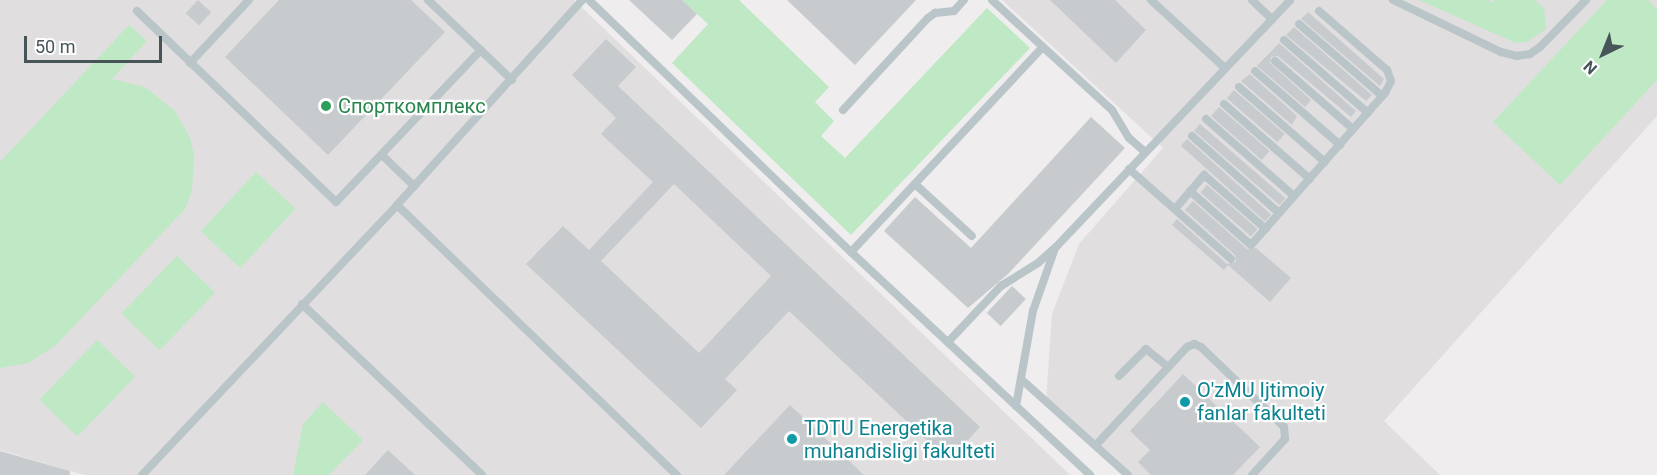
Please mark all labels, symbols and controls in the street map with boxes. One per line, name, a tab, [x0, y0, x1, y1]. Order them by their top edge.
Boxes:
scale bar	[27, 24, 165, 62]
north arrow	[1573, 24, 1633, 84]
text: 50 m	[35, 36, 75, 57]
text: N	[1580, 57, 1601, 78]
place label: Спорткомплекс	[338, 94, 486, 118]
marker: Спорткомплекс	[319, 99, 333, 113]
place label: O'zMU Ijtimoiy fanlar fakulteti	[1197, 378, 1326, 425]
marker: O'zMU Ijtimoiy fanlar fakulteti	[1178, 395, 1192, 409]
place label: TDTU Energetika muhandisligi fakulteti	[804, 416, 995, 463]
marker: TDTU Energetika muhandisligi fakulteti	[785, 432, 799, 446]

